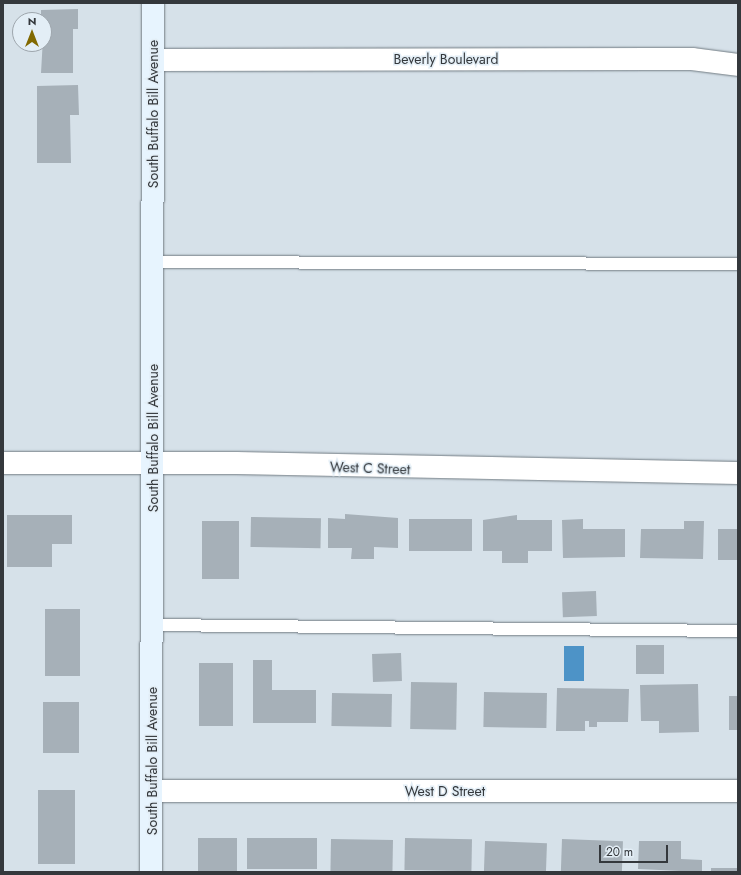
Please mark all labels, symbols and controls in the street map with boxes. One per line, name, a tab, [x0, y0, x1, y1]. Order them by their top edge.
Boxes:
north arrow	[12, 12, 52, 52]
text: N	[28, 13, 36, 29]
street label: South Buffalo Bill Avenue	[145, 40, 161, 188]
street label: Beverly Boulevard	[393, 51, 499, 67]
street label: South Buffalo Bill Avenue	[145, 364, 161, 512]
street label: West C Street	[330, 458, 410, 478]
street label: South Buffalo Bill Avenue	[144, 687, 160, 835]
street label: West D Street	[405, 783, 485, 799]
scale bar	[601, 837, 670, 863]
text: 20 m	[606, 843, 633, 861]

